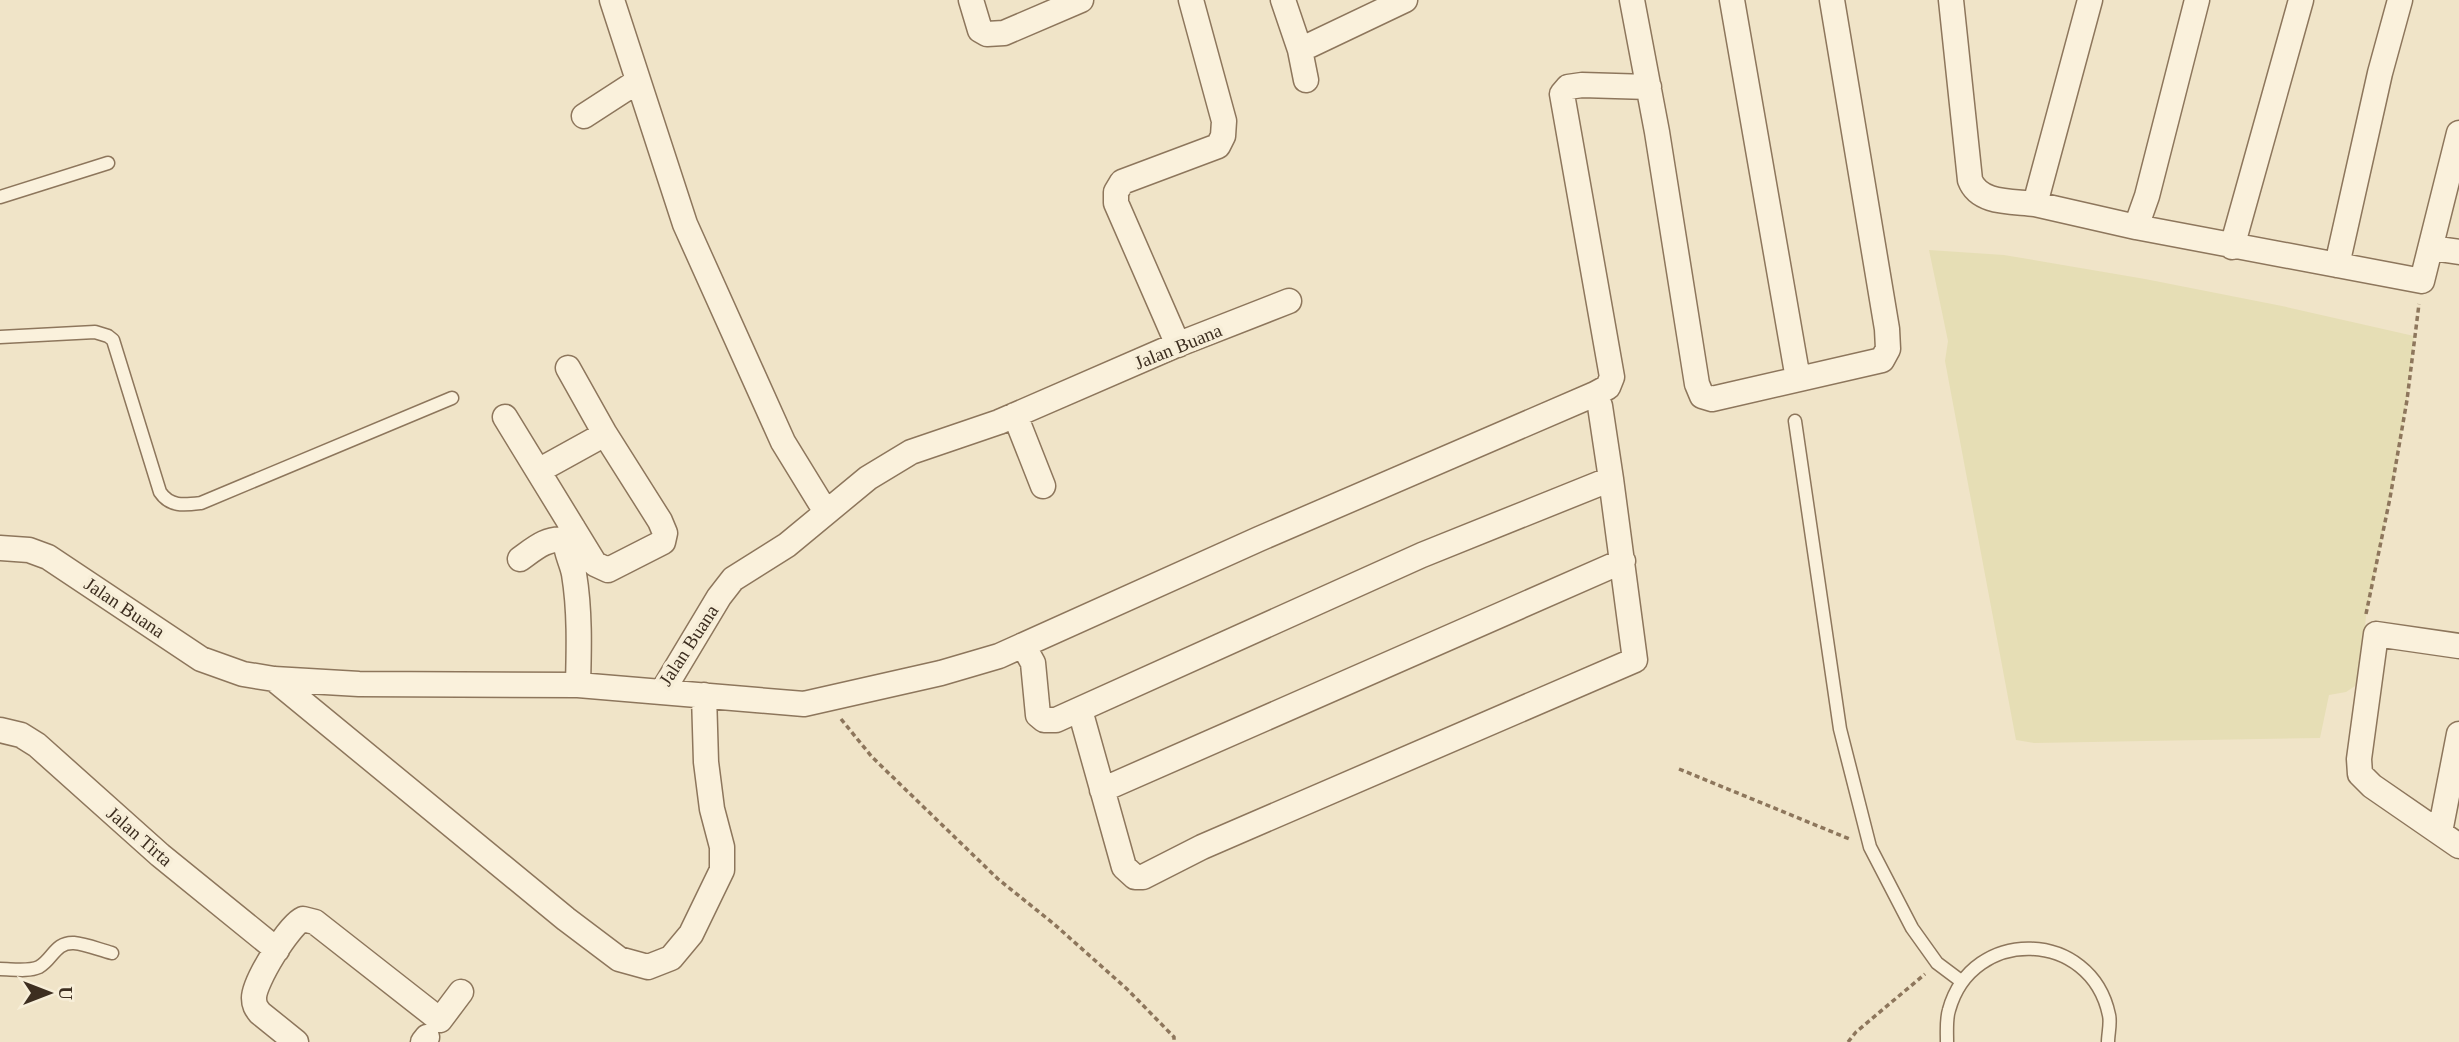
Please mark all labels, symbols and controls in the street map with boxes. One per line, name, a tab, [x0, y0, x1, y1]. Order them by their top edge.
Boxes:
street label: Jalan Buana	[1131, 319, 1225, 373]
street label: Jalan Buana	[81, 573, 169, 642]
street label: Jalan Buana	[654, 600, 723, 690]
street label: Jalan Tirta	[103, 802, 177, 871]
north arrow	[14, 958, 84, 1028]
text: U	[55, 986, 76, 1000]

